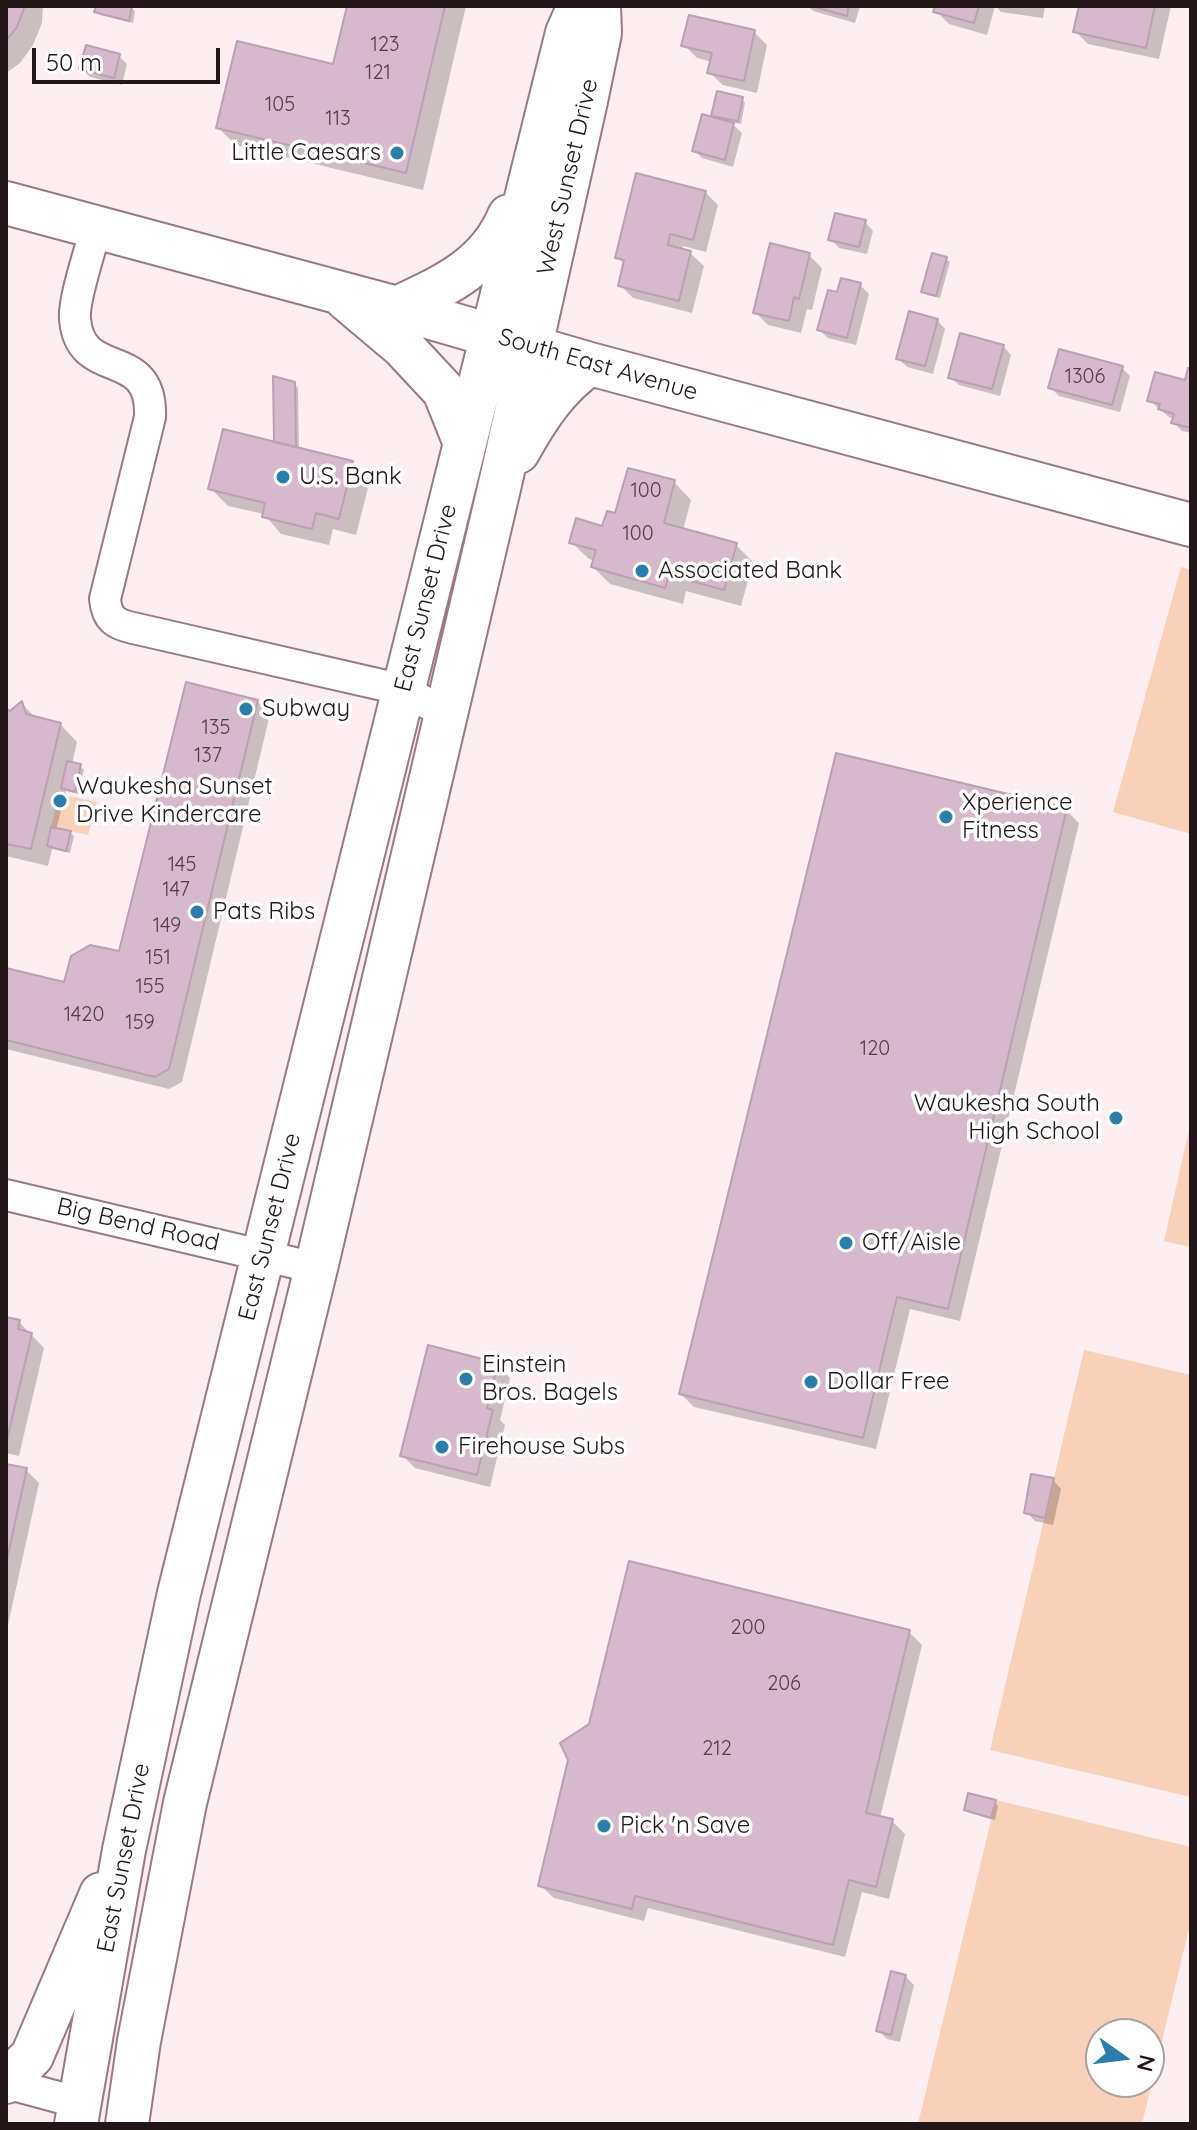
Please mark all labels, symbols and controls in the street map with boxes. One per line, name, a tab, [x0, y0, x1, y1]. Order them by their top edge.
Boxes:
scale bar	[36, 32, 224, 82]
house number: 123	[371, 33, 399, 57]
text: 50 m	[46, 47, 102, 77]
house number: 121	[365, 61, 391, 85]
street label: West Sunset Drive	[531, 76, 605, 278]
house number: 105	[265, 93, 295, 117]
house number: 113	[325, 107, 351, 131]
place label: Little Caesars	[231, 139, 381, 167]
marker: Little Caesars	[388, 144, 406, 162]
street label: South East Avenue	[495, 323, 701, 407]
house number: 1306	[1065, 365, 1105, 389]
place label: U.S. Bank	[299, 463, 402, 491]
marker: U.S. Bank	[274, 468, 292, 486]
house number: 100	[630, 479, 662, 503]
street label: East Sunset Drive	[389, 501, 463, 695]
house number: 100	[622, 522, 654, 546]
place label: Associated Bank	[658, 557, 842, 585]
marker: Associated Bank	[633, 562, 651, 580]
place label: Subway	[262, 695, 350, 723]
marker: Subway	[237, 700, 255, 718]
house number: 135	[202, 716, 230, 740]
house number: 137	[194, 744, 222, 768]
place label: Waukesha Sunset Drive Kindercare	[76, 773, 273, 829]
place label: Xperience Fitness	[962, 789, 1072, 845]
marker: Waukesha Sunset Drive Kindercare	[51, 792, 69, 810]
marker: Xperience Fitness	[937, 808, 955, 826]
house number: 145	[168, 853, 196, 877]
house number: 147	[162, 878, 190, 902]
place label: Pats Ribs	[213, 898, 315, 926]
marker: Pats Ribs	[188, 903, 206, 921]
house number: 149	[153, 914, 181, 938]
house number: 151	[145, 946, 171, 970]
house number: 155	[135, 975, 165, 999]
house number: 1420	[64, 1003, 104, 1027]
house number: 159	[125, 1011, 155, 1035]
house number: 120	[860, 1037, 890, 1061]
place label: Waukesha South High School	[914, 1090, 1100, 1146]
marker: Waukesha South High School	[1107, 1109, 1125, 1127]
street label: East Sunset Drive	[233, 1130, 307, 1324]
street label: Big Bend Road	[54, 1192, 222, 1258]
place label: Off/Aisle	[862, 1229, 961, 1257]
marker: Off/Aisle	[837, 1234, 855, 1252]
place label: Einstein Bros. Bagels	[482, 1351, 618, 1407]
place label: Dollar Free	[827, 1368, 950, 1396]
marker: Einstein Bros. Bagels	[457, 1370, 475, 1388]
marker: Dollar Free	[802, 1373, 820, 1391]
place label: Firehouse Subs	[458, 1433, 625, 1461]
marker: Firehouse Subs	[433, 1438, 451, 1456]
house number: 200	[731, 1616, 765, 1640]
house number: 206	[767, 1672, 801, 1696]
house number: 212	[702, 1737, 732, 1761]
street label: East Sunset Drive	[92, 1761, 156, 1955]
place label: Pick 'n Save	[620, 1812, 750, 1840]
marker: Pick 'n Save	[595, 1817, 613, 1835]
north arrow	[1085, 2018, 1165, 2098]
text: N	[1131, 2052, 1162, 2075]

